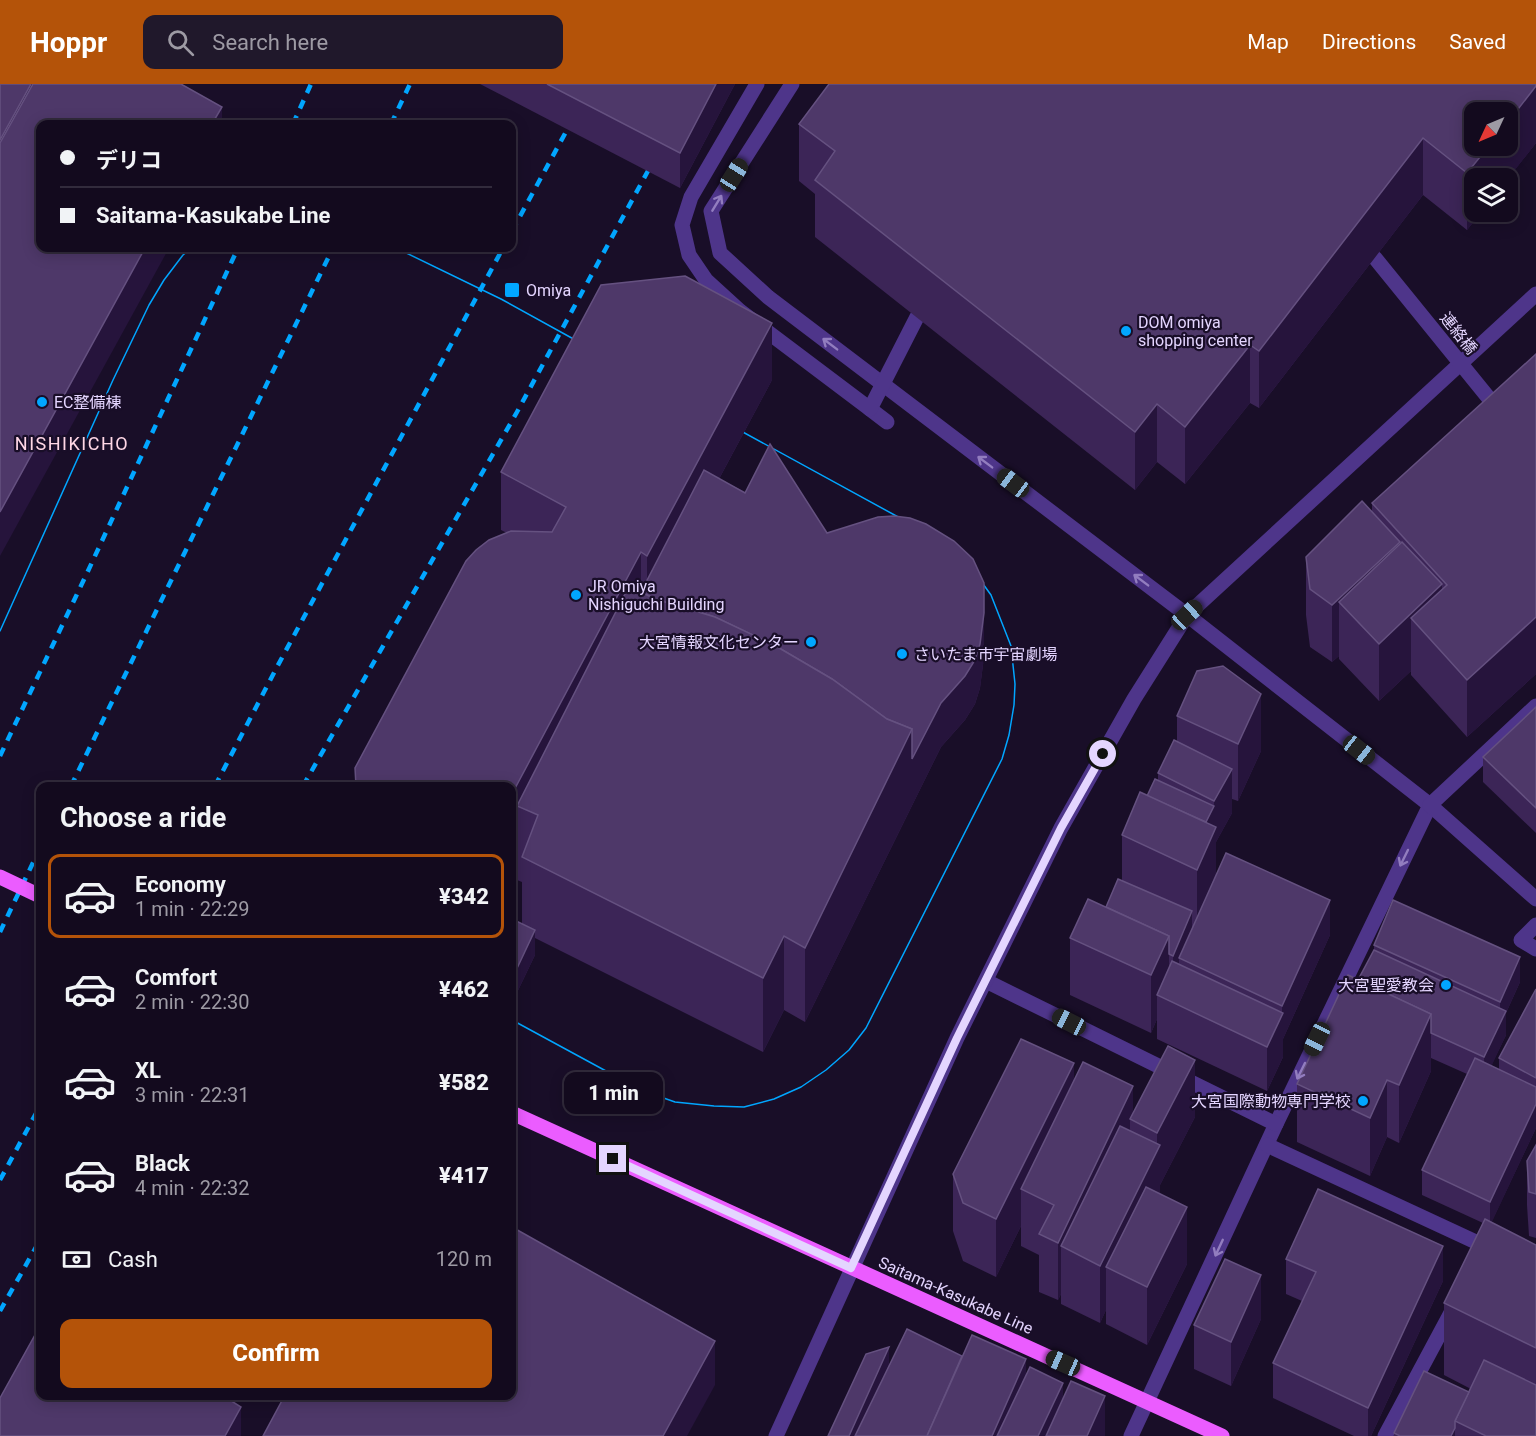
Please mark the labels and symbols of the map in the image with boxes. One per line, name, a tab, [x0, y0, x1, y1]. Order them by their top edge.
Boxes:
north arrow	[1464, 102, 1518, 156]
car	[717, 155, 751, 195]
one-way arrow	[711, 195, 723, 212]
marker: Omiya	[503, 281, 521, 299]
place label: Omiya	[526, 281, 571, 300]
street label: 連絡橋	[1436, 309, 1481, 358]
place label: DOM omiya shopping center	[1138, 313, 1253, 350]
marker: DOM omiya shopping center	[1119, 324, 1133, 338]
one-way arrow	[822, 338, 838, 351]
place label: EC整備棟	[54, 393, 122, 412]
marker: EC整備棟	[35, 395, 49, 409]
district label: NISHIKICHO	[15, 433, 129, 454]
one-way arrow	[977, 456, 993, 469]
car	[993, 465, 1033, 501]
one-way arrow	[1133, 573, 1149, 586]
place label: JR Omiya Nishiguchi Building	[588, 577, 724, 614]
marker: JR Omiya Nishiguchi Building	[569, 588, 583, 602]
car	[1168, 596, 1206, 634]
place label: 大宮情報文化センター	[639, 633, 799, 652]
marker: 大宮情報文化センター	[804, 635, 818, 649]
place label: さいたま市宇宙劇場	[914, 645, 1058, 664]
marker: さいたま市宇宙劇場	[895, 647, 909, 661]
car	[1339, 732, 1379, 768]
route start	[1089, 740, 1116, 767]
one-way arrow	[1398, 848, 1410, 866]
place label: 大宮聖愛教会	[1338, 976, 1434, 995]
marker: 大宮聖愛教会	[1439, 978, 1453, 992]
car	[1049, 1006, 1089, 1038]
car	[1301, 1019, 1333, 1059]
one-way arrow	[1295, 1062, 1307, 1080]
callout: 1 min	[564, 1072, 662, 1114]
place label: 大宮国際動物専門学校	[1191, 1092, 1351, 1111]
marker: 大宮国際動物専門学校	[1356, 1094, 1370, 1108]
route end	[599, 1145, 626, 1172]
one-way arrow	[1212, 1238, 1224, 1256]
street label: Saitama-Kasukabe Line	[876, 1253, 1036, 1338]
car	[1043, 1347, 1083, 1379]

